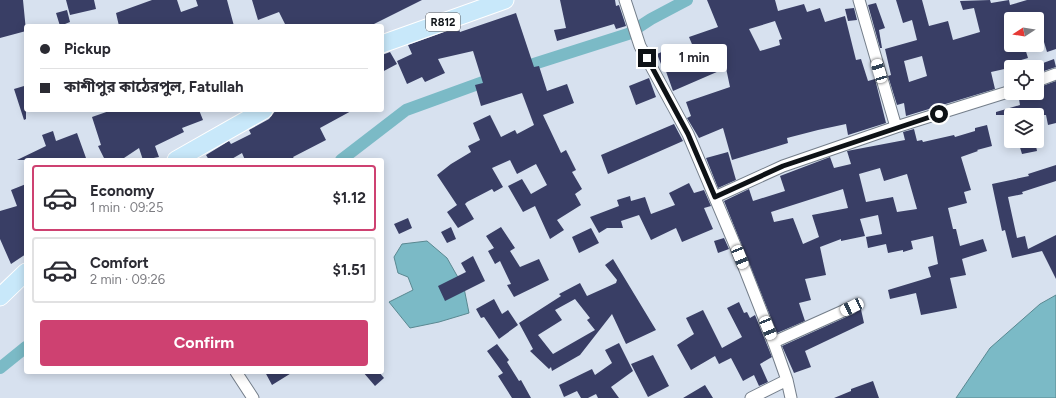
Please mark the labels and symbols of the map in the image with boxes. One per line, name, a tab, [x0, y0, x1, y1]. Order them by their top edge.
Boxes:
north arrow	[1004, 12, 1044, 52]
road number: R812	[426, 13, 460, 31]
callout: 1 min	[661, 44, 727, 72]
route end	[638, 49, 656, 67]
car	[870, 58, 888, 84]
route start	[930, 105, 948, 123]
car	[730, 244, 750, 270]
car	[839, 296, 865, 318]
car	[758, 315, 778, 341]

